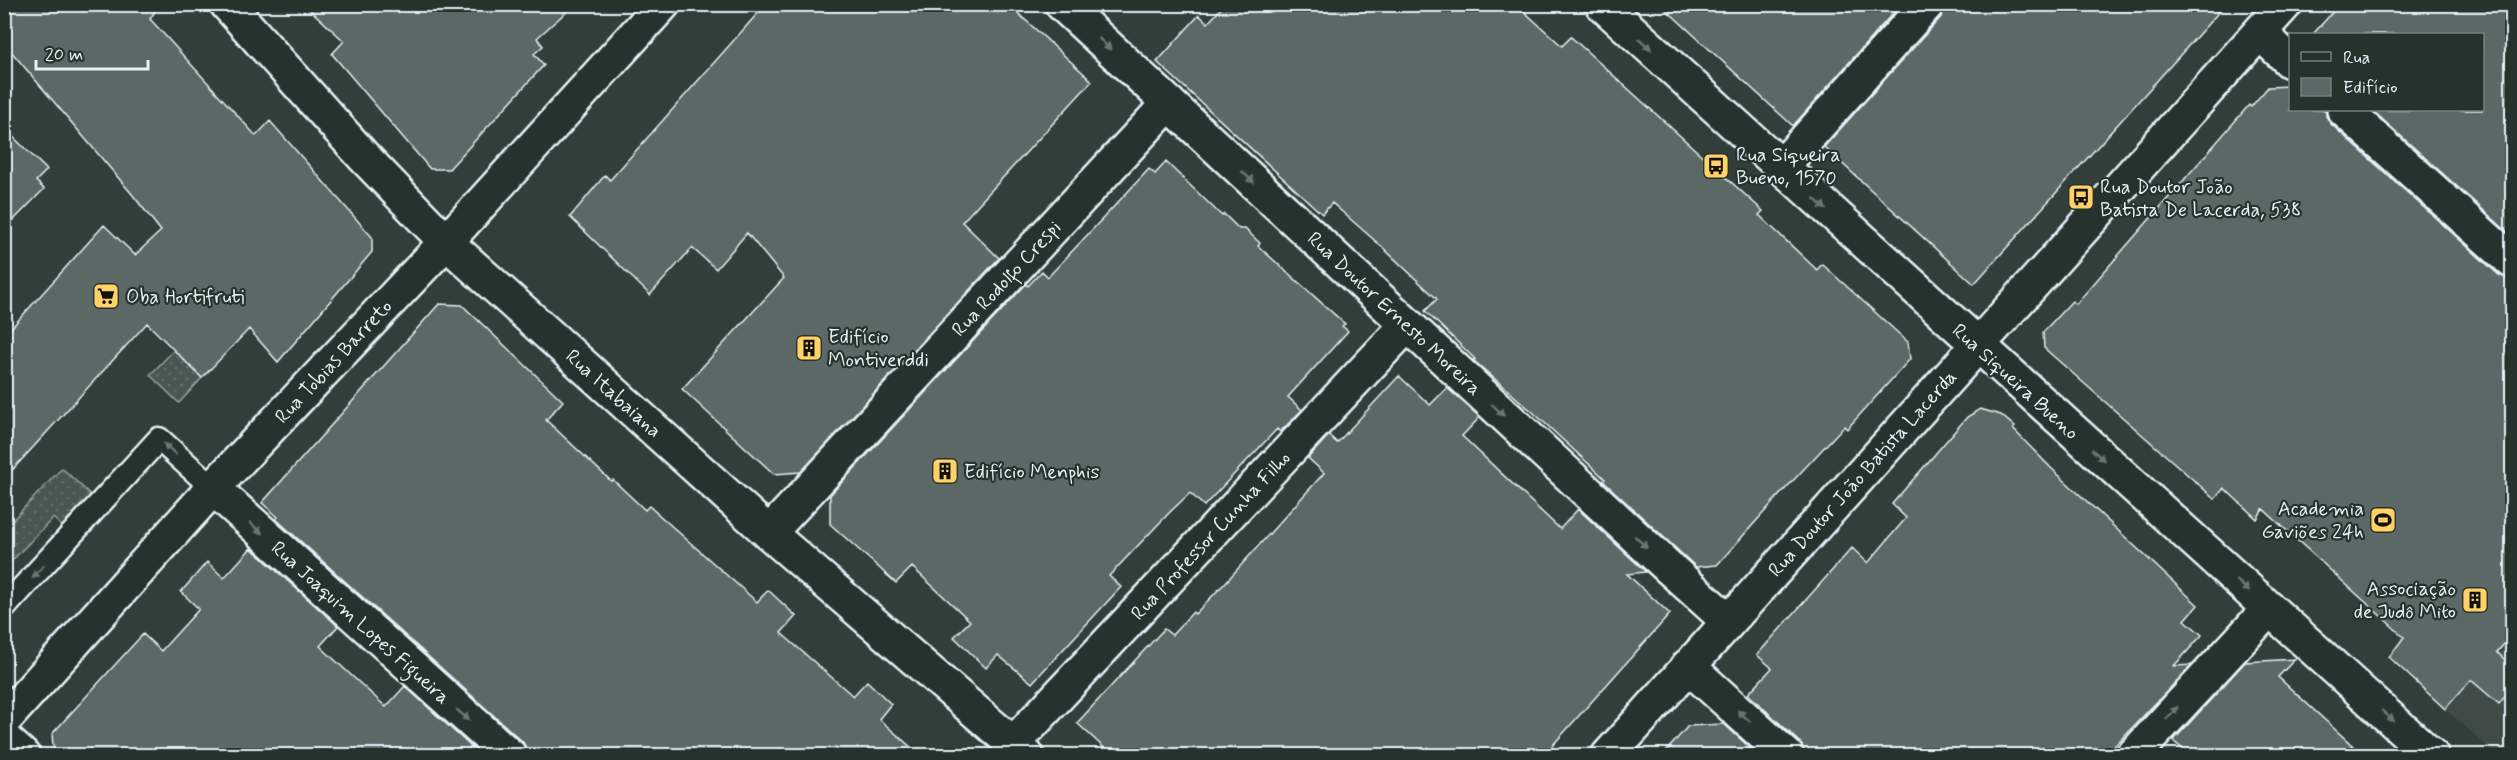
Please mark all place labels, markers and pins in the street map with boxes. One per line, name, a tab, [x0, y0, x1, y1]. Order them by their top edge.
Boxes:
place label: Rua Siqueira Bueno, 1570	[1736, 142, 1841, 192]
bus stop icon: Rua Siqueira Bueno, 1570	[1701, 151, 1731, 181]
place label: Rua Doutor João Batista De Lacerda, 538	[2100, 174, 2301, 224]
bus stop icon: Rua Doutor João Batista De Lacerda, 538	[2066, 182, 2096, 212]
supermarket icon: Oba Hortifruti	[91, 281, 121, 311]
place label: Oba Hortifruti	[126, 284, 244, 311]
place label: Edifício Montiverddi	[828, 324, 929, 374]
building icon: Edifício Montiverddi	[794, 333, 824, 363]
building icon: Edifício Menphis	[930, 456, 960, 486]
place label: Edifício Menphis	[964, 459, 1100, 486]
place label: Academia Gaviões 24h	[2262, 496, 2364, 546]
sports icon: Academia Gaviões 24h	[2368, 505, 2398, 535]
place label: Associação de Judô Mito	[2354, 576, 2456, 626]
building icon: Associação de Judô Mito	[2460, 585, 2490, 615]

